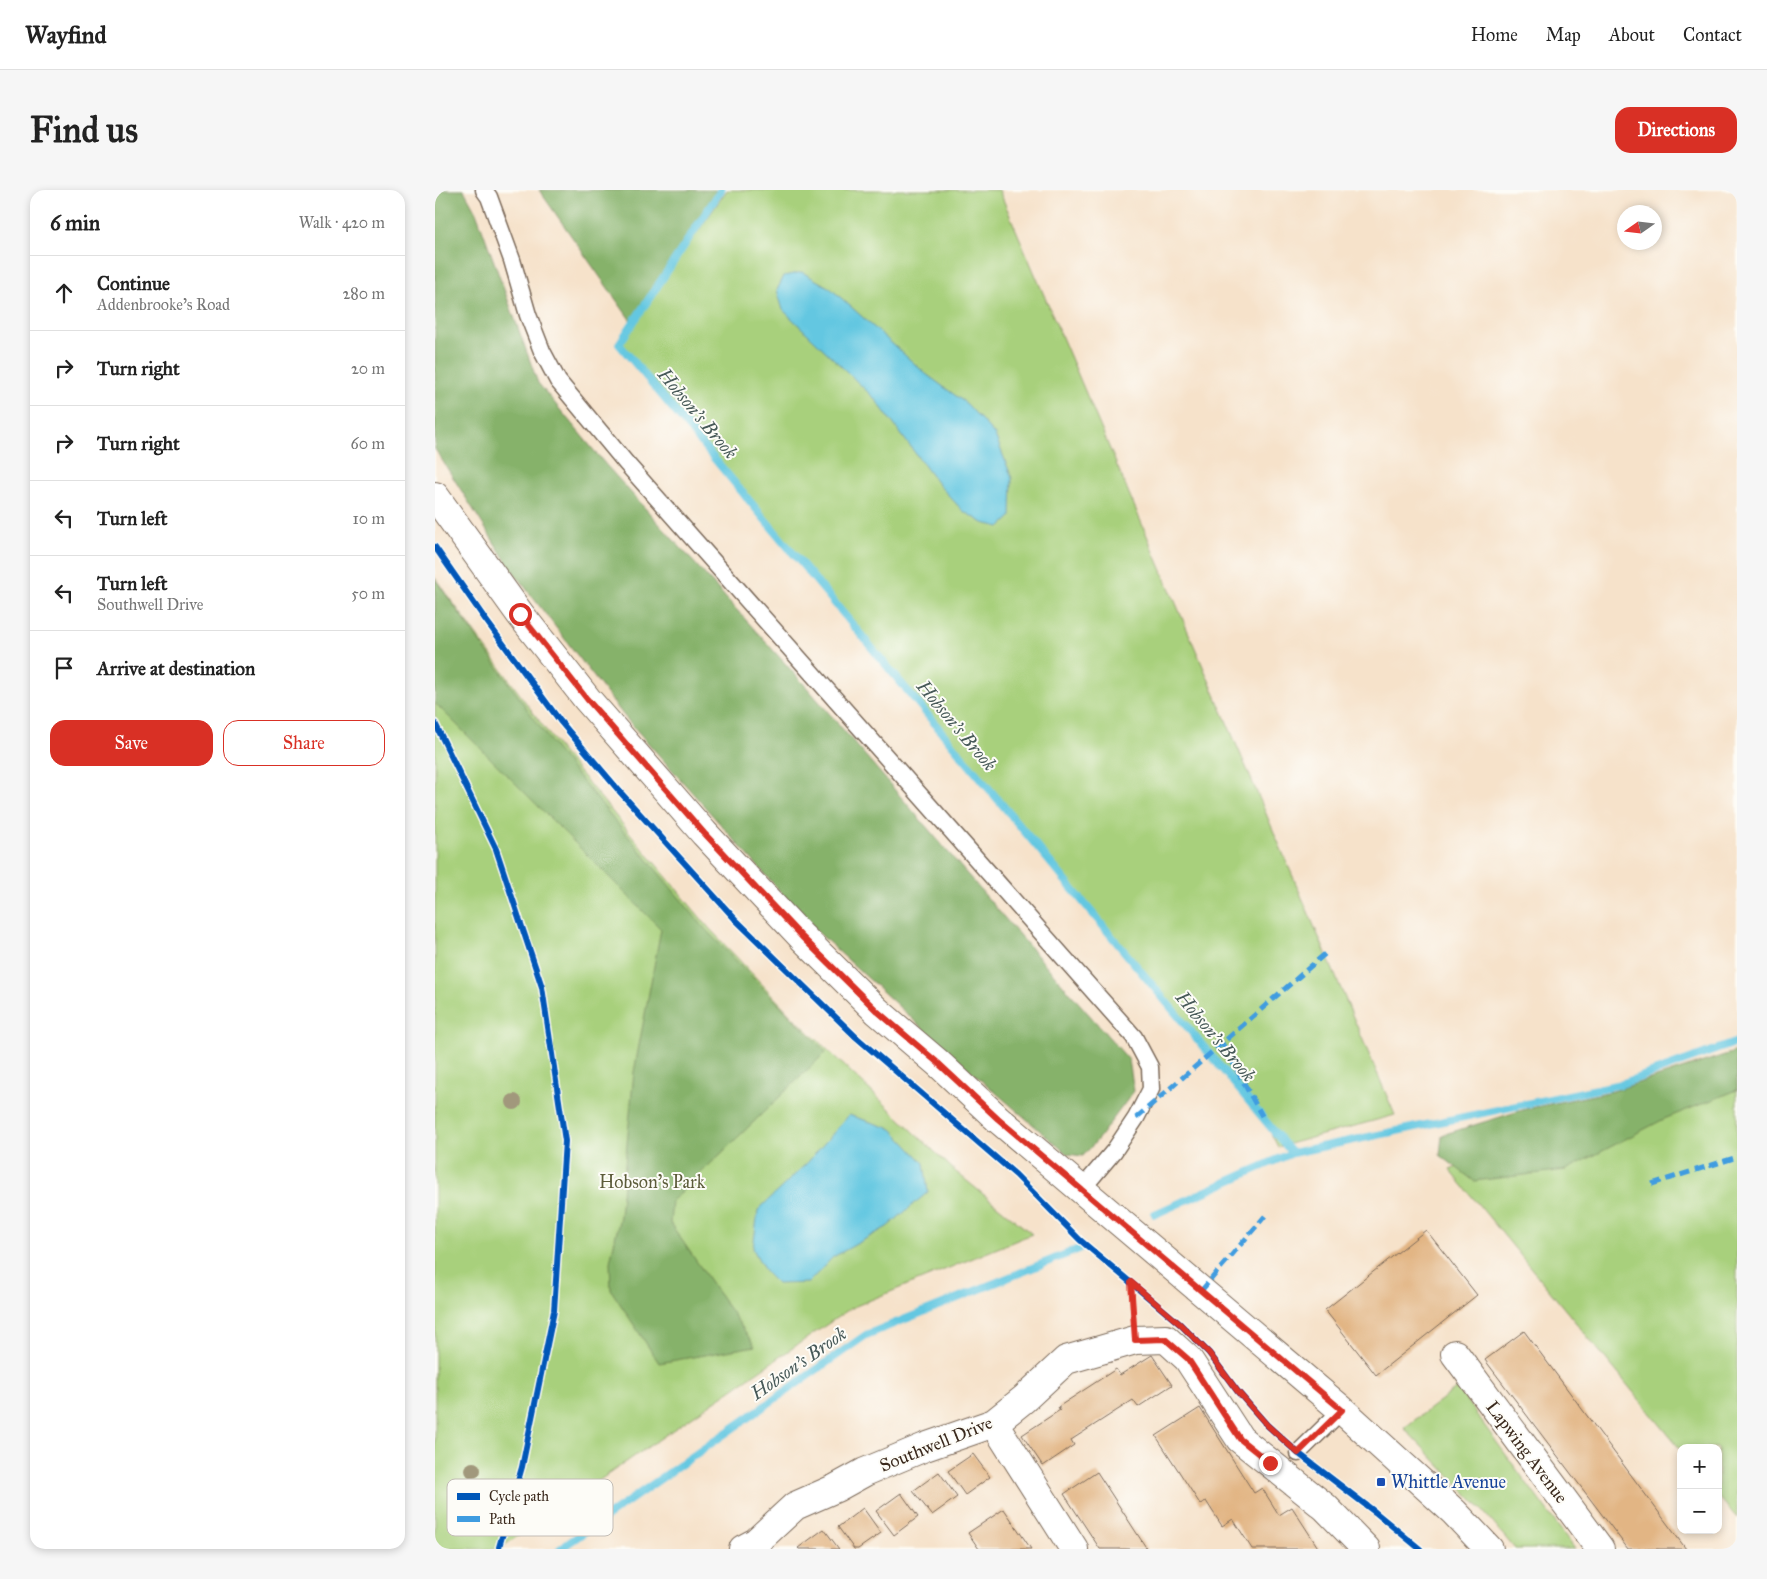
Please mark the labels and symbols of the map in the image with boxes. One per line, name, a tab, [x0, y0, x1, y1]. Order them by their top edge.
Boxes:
north arrow	[1617, 205, 1662, 250]
water label: Hobson's Brook	[652, 362, 743, 464]
route start	[509, 603, 532, 626]
water label: Hobson's Brook	[911, 674, 1002, 776]
water label: Hobson's Brook	[1170, 985, 1261, 1087]
park label: Hobson's Park	[599, 1171, 706, 1193]
water label: Hobson's Brook	[745, 1322, 851, 1405]
street label: Lapwing Avenue	[1481, 1396, 1573, 1508]
street label: Southwell Drive	[876, 1411, 996, 1477]
route end	[1259, 1452, 1282, 1475]
place label: Whittle Avenue	[1391, 1471, 1506, 1493]
marker: Whittle Avenue	[1375, 1476, 1387, 1488]
legend	[447, 1479, 613, 1536]
text: Cycle path	[489, 1488, 549, 1505]
text: Path	[489, 1511, 516, 1528]

